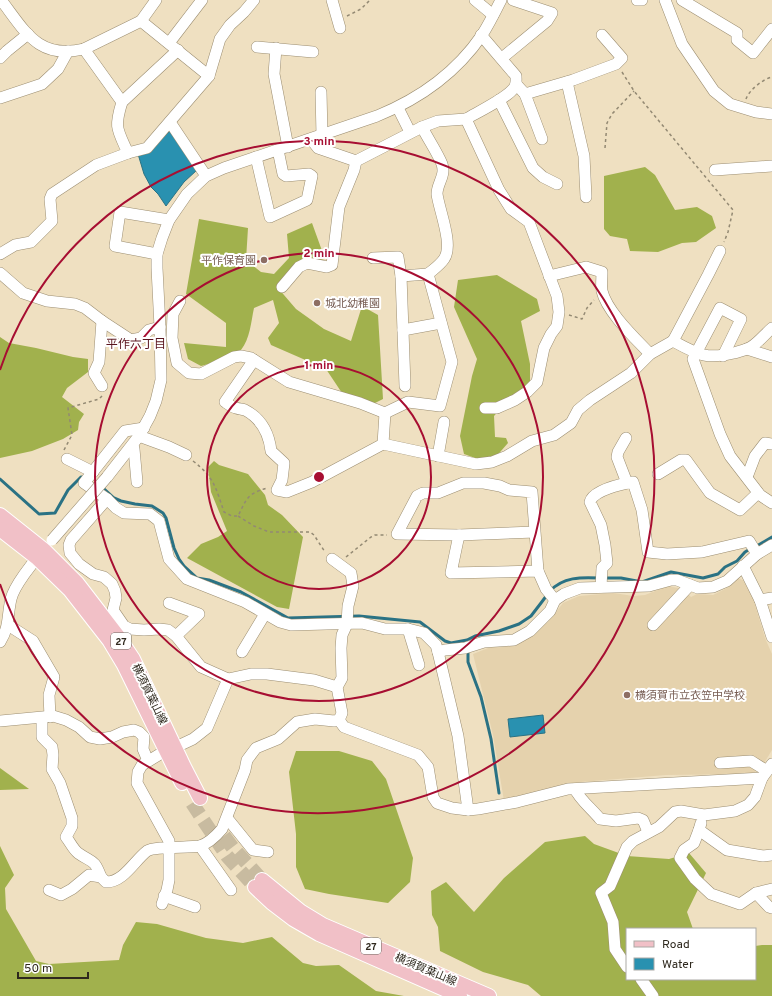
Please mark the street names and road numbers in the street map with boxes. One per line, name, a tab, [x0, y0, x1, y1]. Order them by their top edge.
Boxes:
road number: 27	[111, 633, 131, 649]
street label: 横須賀葉山線	[128, 662, 170, 727]
road number: 27	[361, 938, 381, 954]
street label: 横須賀葉山線	[392, 951, 459, 989]

